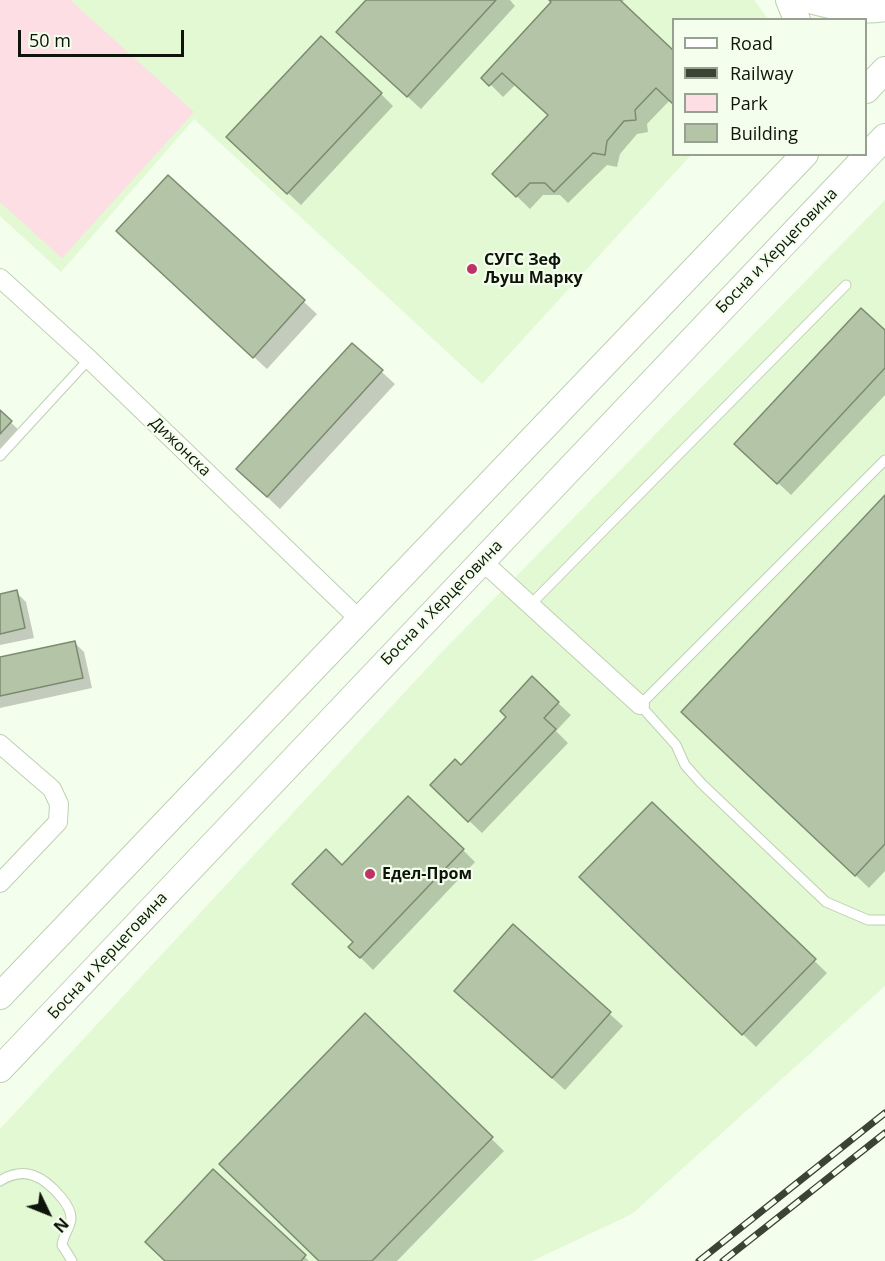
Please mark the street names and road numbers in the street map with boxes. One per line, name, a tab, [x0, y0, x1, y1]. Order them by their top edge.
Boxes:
street label: Босна и Херцеговина	[712, 184, 842, 318]
street label: Дижонска	[145, 413, 215, 481]
street label: Босна и Херцеговина	[377, 536, 507, 670]
street label: Босна и Херцеговина	[44, 889, 172, 1023]

